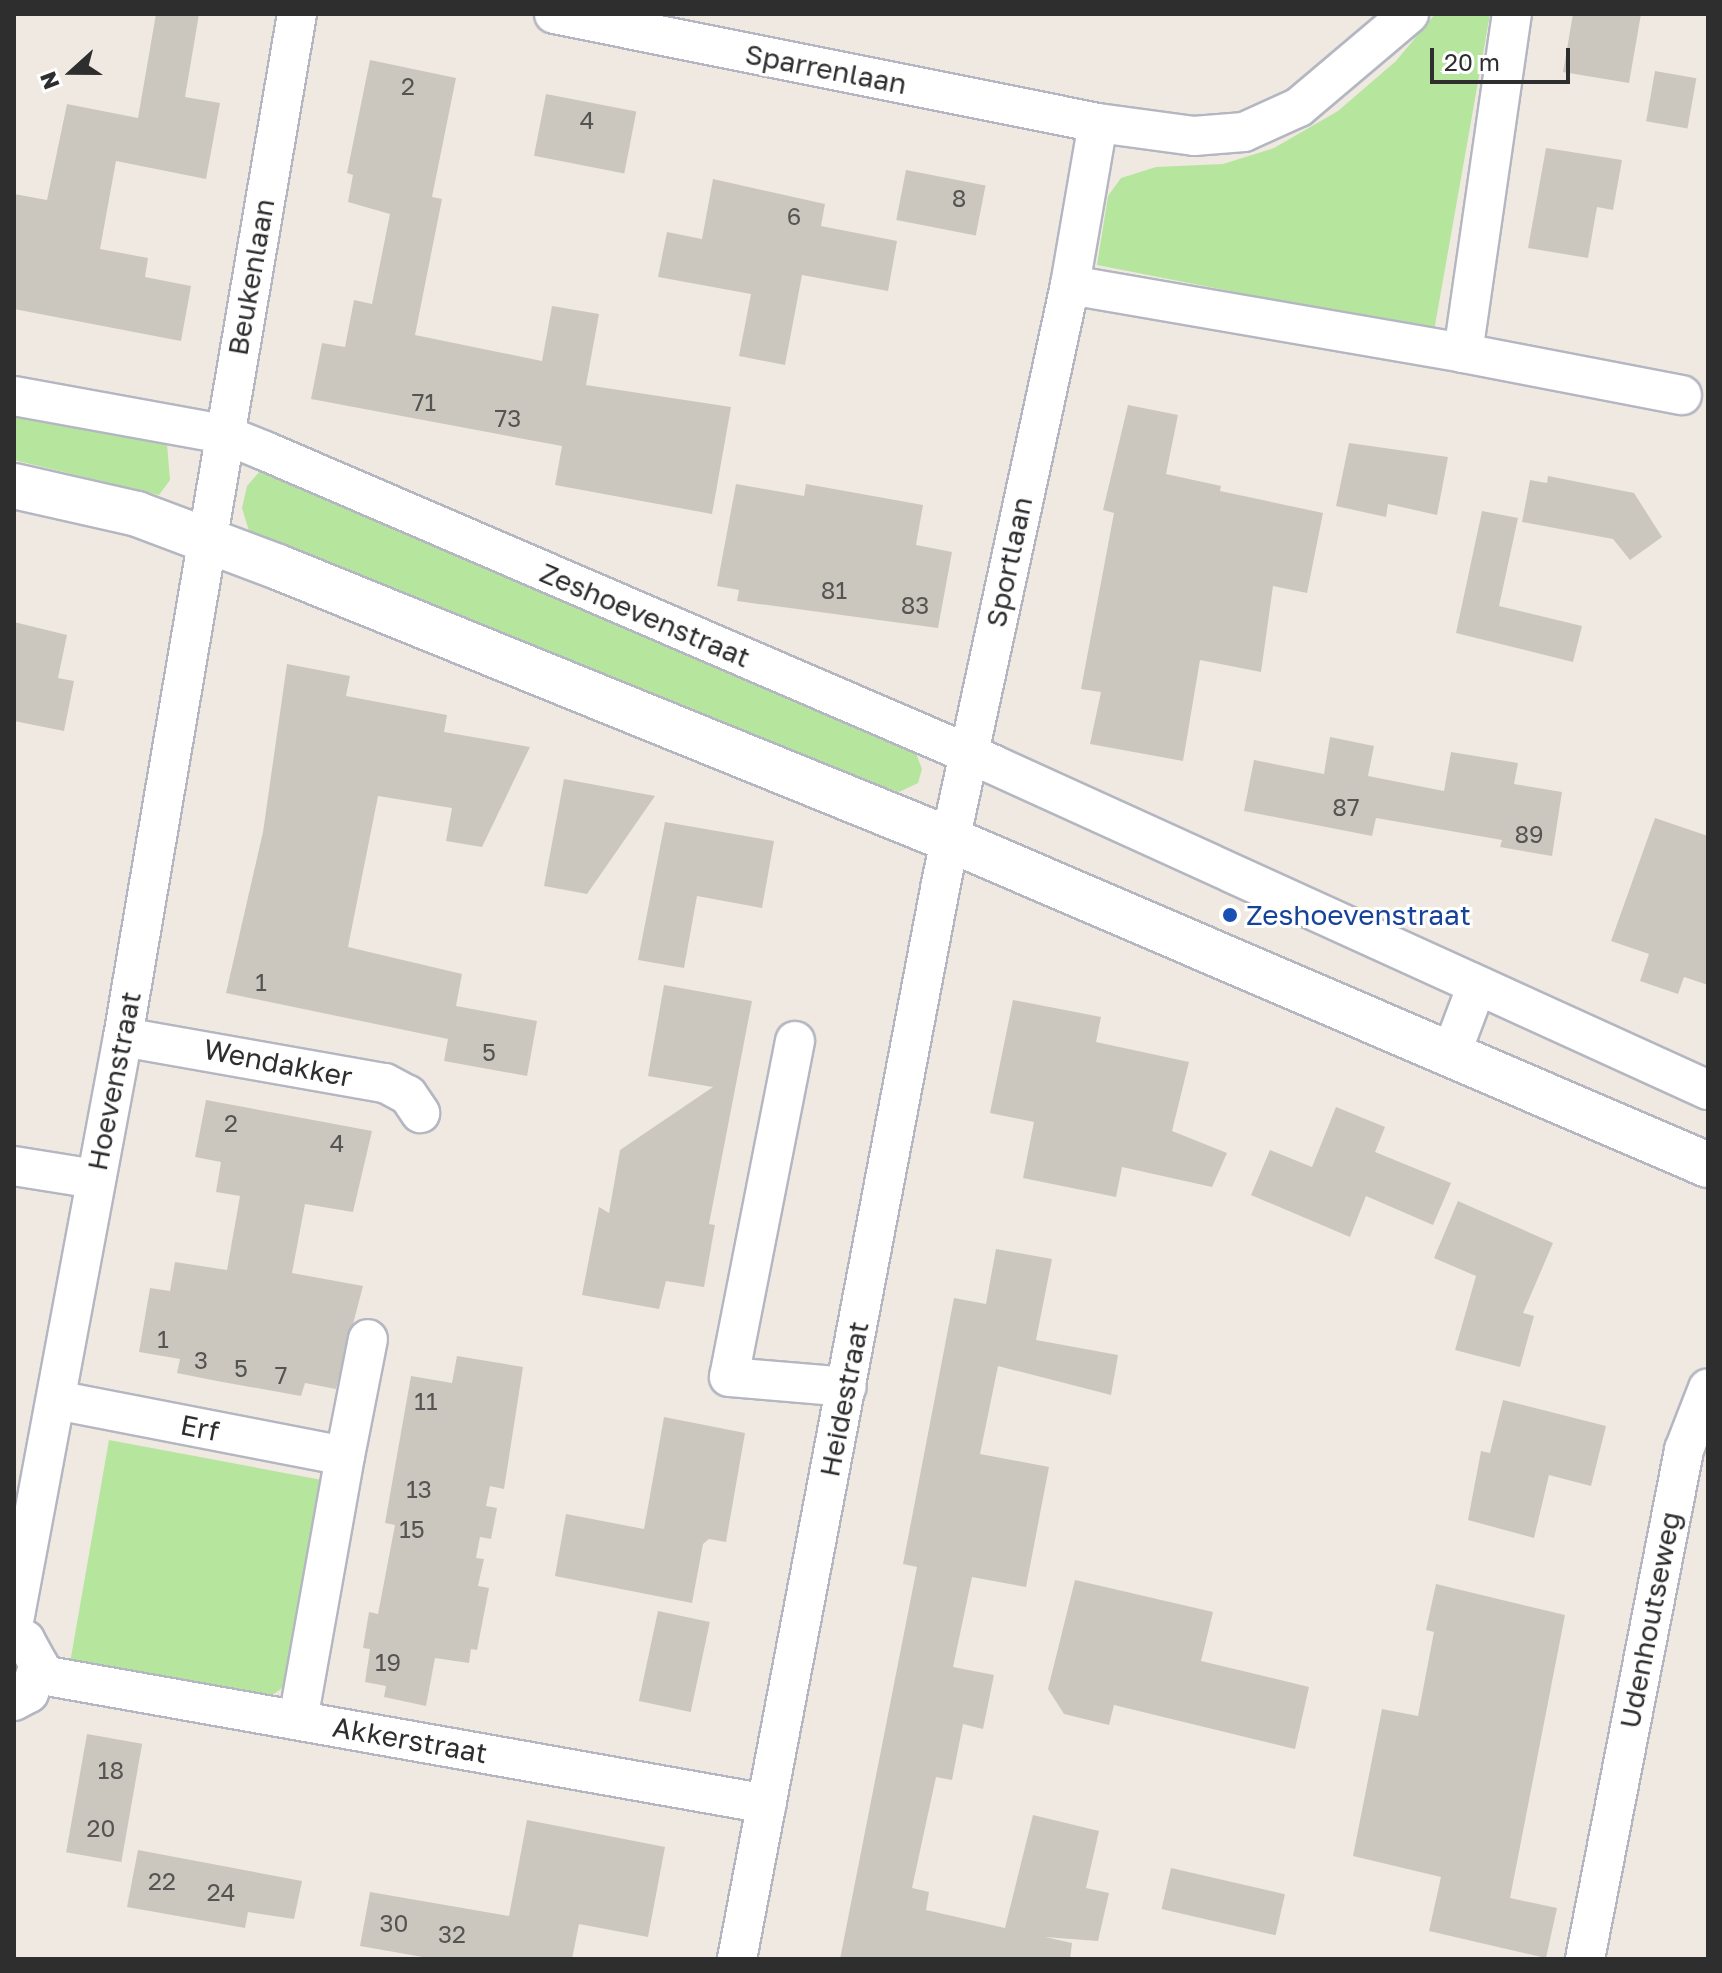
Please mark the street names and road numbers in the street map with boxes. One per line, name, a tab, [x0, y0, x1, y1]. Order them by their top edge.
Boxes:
street label: Sparrenlaan	[742, 37, 910, 101]
street label: Beukenlaan	[221, 196, 281, 358]
street label: Sportlaan	[979, 494, 1039, 630]
street label: Zeshoevenstraat	[535, 556, 755, 674]
street label: Hoevenstraat	[80, 989, 148, 1173]
street label: Wendakker	[201, 1032, 355, 1094]
street label: Heidestraat	[812, 1318, 876, 1480]
street label: Erf	[178, 1408, 222, 1448]
street label: Udenhoutseweg	[1613, 1509, 1687, 1731]
street label: Akkerstraat	[330, 1710, 490, 1770]

